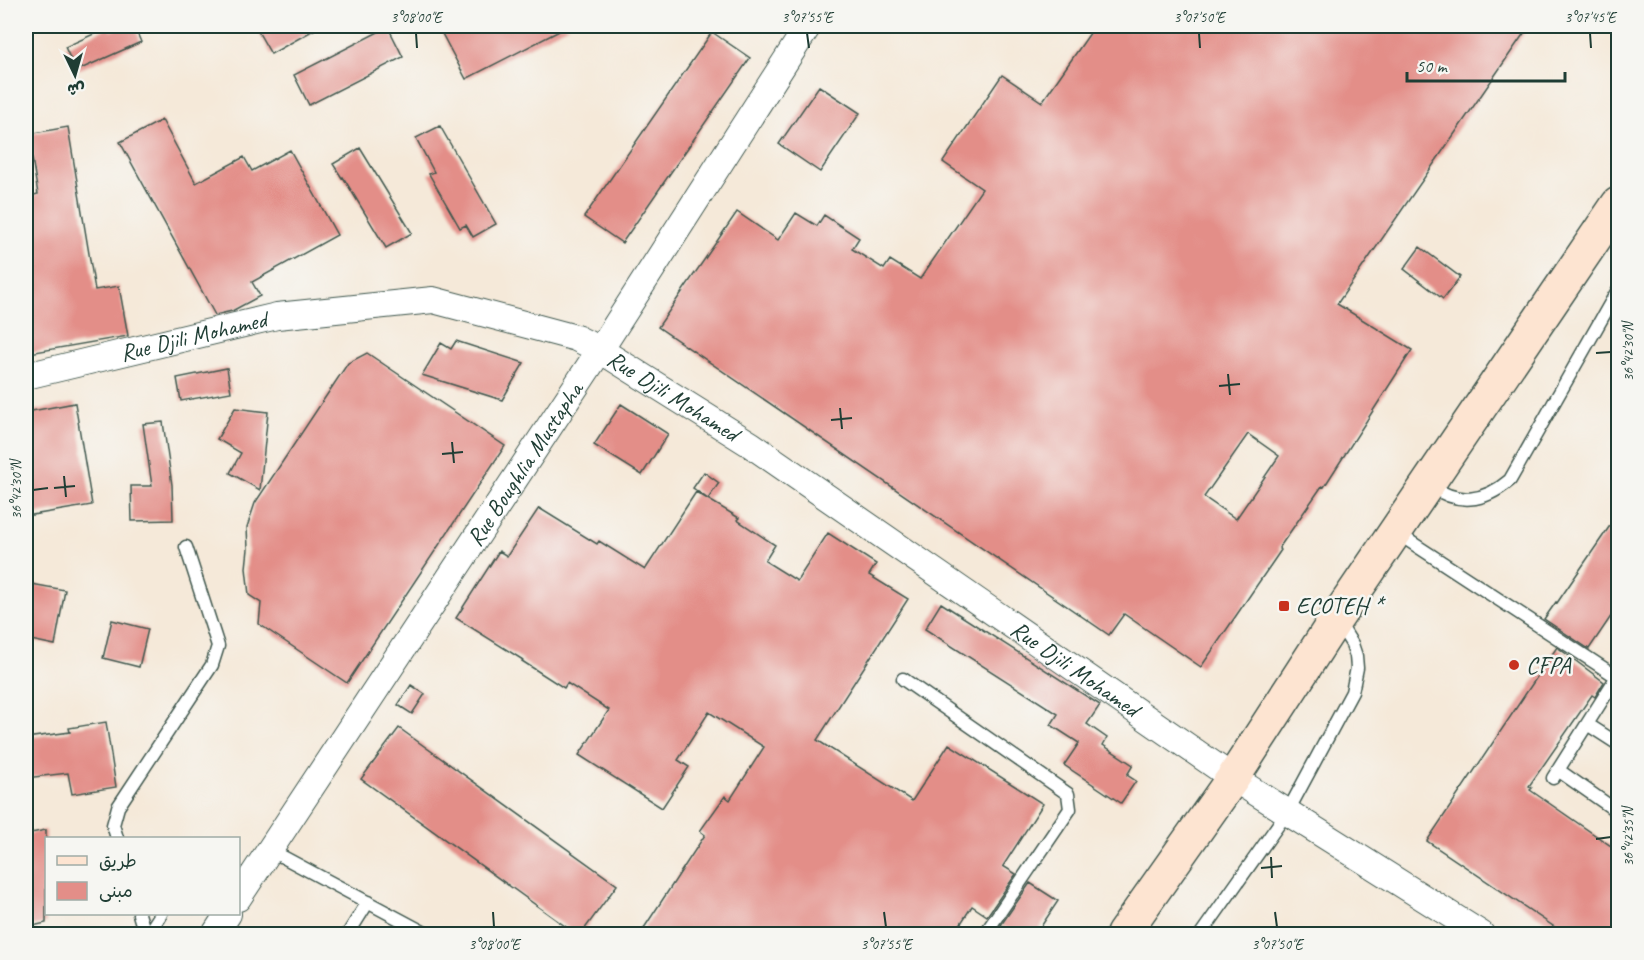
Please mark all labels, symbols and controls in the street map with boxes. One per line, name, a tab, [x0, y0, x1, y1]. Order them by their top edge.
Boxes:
text: 3°08'00"E	[390, 8, 444, 27]
text: 3°07'55"E	[781, 8, 835, 27]
text: 3°07'50"E	[1173, 8, 1227, 27]
text: 3°07'45"E	[1564, 8, 1618, 27]
north arrow	[45, 45, 105, 105]
scale bar	[1407, 45, 1564, 83]
text: 50 m	[1416, 55, 1449, 77]
text: ش	[67, 78, 86, 100]
street label: Rue Djili Mohamed	[117, 303, 273, 368]
text: 36°42'30"N	[1619, 319, 1638, 382]
street label: Rue Djili Mohamed	[602, 343, 747, 450]
street label: Rue Boughlia Mustapha	[460, 375, 591, 552]
text: 36°42'30"N	[7, 457, 26, 520]
place label: ECOTEH *	[1296, 591, 1386, 621]
marker: ECOTEH *	[1277, 599, 1291, 613]
street label: Rue Djili Mohamed	[1005, 614, 1148, 726]
place label: CFPA	[1526, 650, 1571, 680]
marker: CFPA	[1507, 658, 1521, 672]
text: 36°42'35"N	[1619, 804, 1638, 867]
legend	[45, 837, 240, 915]
text: طريق	[99, 850, 137, 872]
text: مبنى	[99, 880, 133, 902]
text: 3°08'00"E	[468, 935, 522, 954]
text: 3°07'55"E	[860, 935, 914, 954]
text: 3°07'50"E	[1251, 935, 1305, 954]

